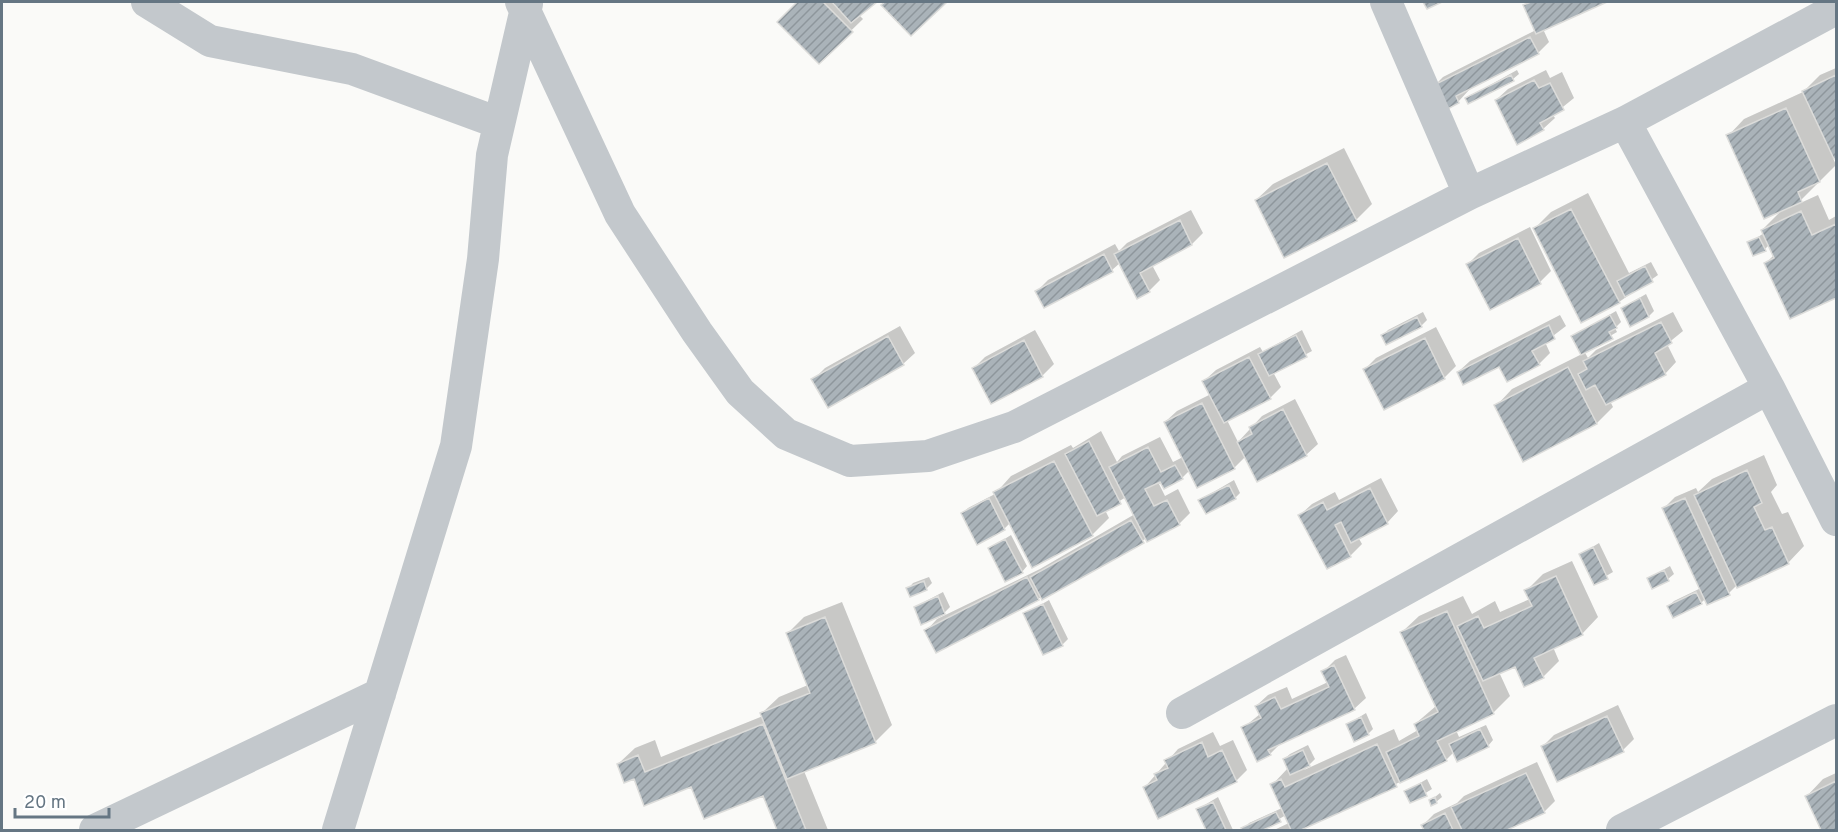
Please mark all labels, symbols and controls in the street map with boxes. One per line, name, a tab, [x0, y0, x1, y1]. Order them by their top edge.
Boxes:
scale bar	[15, 781, 110, 819]
text: 20 m	[24, 792, 66, 815]

